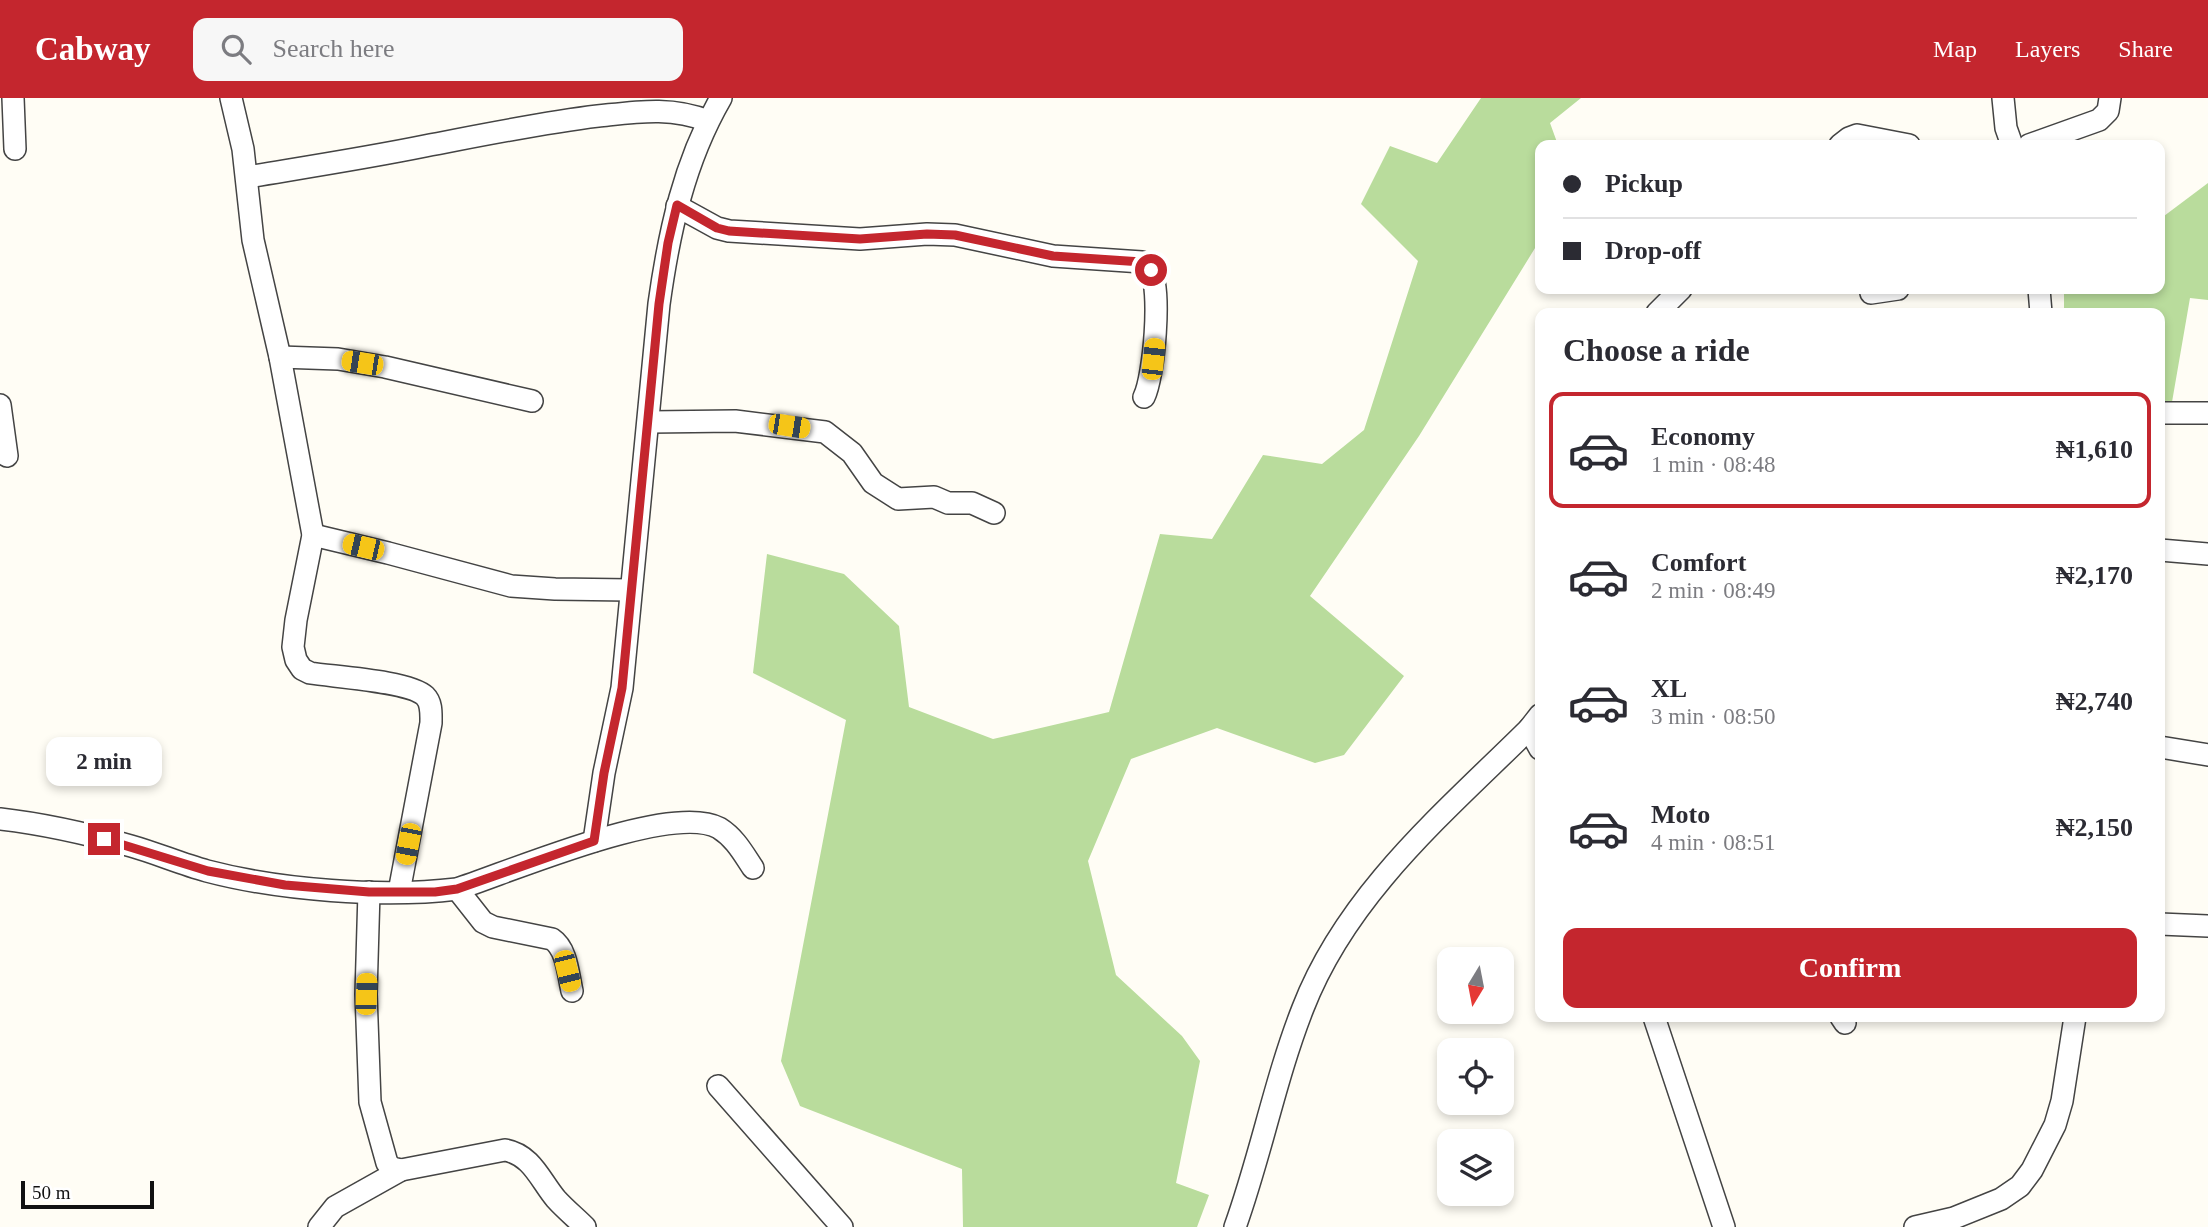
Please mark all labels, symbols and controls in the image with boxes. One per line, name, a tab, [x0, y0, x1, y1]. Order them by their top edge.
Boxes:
search box	[193, 18, 683, 81]
icon: search	[217, 30, 255, 68]
text: Cabway	[35, 31, 151, 67]
text: Search here	[273, 34, 395, 63]
text: Map	[1933, 36, 1977, 62]
text: Layers	[2015, 36, 2080, 62]
text: Share	[2118, 36, 2173, 62]
text: Pickup	[1605, 169, 1683, 198]
text: Drop-off	[1605, 236, 1701, 265]
route start	[1135, 254, 1167, 286]
text: Choose a ride	[1563, 332, 1750, 368]
car	[1141, 337, 1166, 381]
car	[340, 349, 385, 377]
car	[767, 412, 812, 440]
icon: car	[1567, 419, 1630, 482]
text: Economy	[1651, 422, 1755, 451]
text: ₦1,610	[2056, 435, 2133, 464]
text: 1 min · 08:48	[1651, 452, 1776, 477]
car	[341, 532, 386, 562]
icon: car	[1567, 545, 1630, 608]
text: Comfort	[1651, 548, 1746, 577]
text: ₦2,170	[2056, 561, 2133, 590]
text: 2 min · 08:49	[1651, 578, 1776, 603]
icon: car	[1567, 671, 1630, 734]
text: XL	[1651, 674, 1687, 703]
text: ₦2,740	[2056, 687, 2133, 716]
text: 3 min · 08:50	[1651, 704, 1776, 729]
callout: 2 min	[46, 738, 162, 786]
text: 2 min	[76, 749, 132, 774]
icon: car	[1567, 797, 1630, 860]
text: Moto	[1651, 800, 1710, 829]
text: ₦2,150	[2056, 813, 2133, 842]
car	[394, 821, 423, 867]
route end	[88, 823, 120, 855]
text: 4 min · 08:51	[1651, 830, 1776, 855]
button: Confirm	[1563, 928, 2137, 1008]
north arrow	[1437, 947, 1514, 1024]
map controls	[1437, 947, 1514, 1206]
car	[552, 948, 583, 994]
car	[355, 973, 378, 1015]
button: locate	[1437, 1038, 1514, 1115]
button: layers	[1437, 1129, 1514, 1206]
scale bar	[21, 1178, 154, 1210]
text: 50 m	[32, 1182, 71, 1203]

